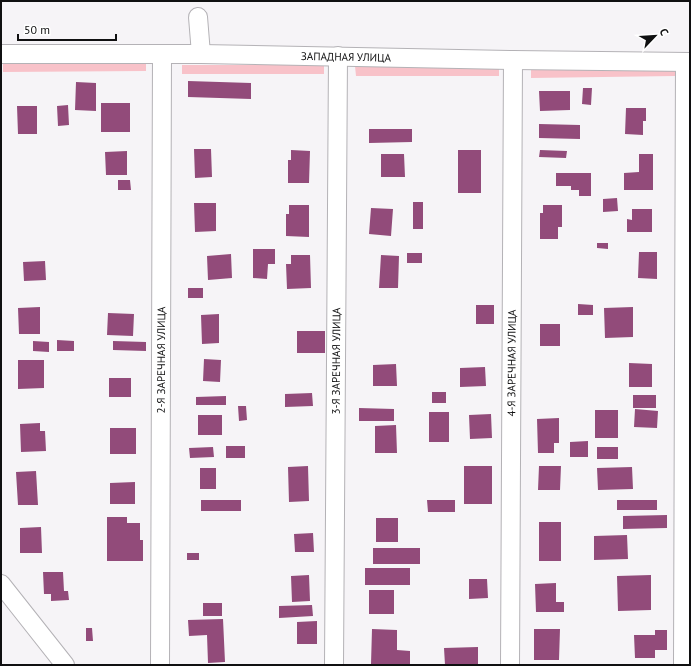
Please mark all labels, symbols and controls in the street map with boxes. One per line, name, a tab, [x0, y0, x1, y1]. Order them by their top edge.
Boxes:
scale bar	[18, 16, 116, 42]
north arrow	[635, 16, 675, 56]
text: 50 m	[24, 22, 50, 37]
text: С	[656, 26, 672, 38]
street label: ЗАПАДНАЯ УЛИЦА	[301, 49, 392, 65]
street label: 2-Я ЗАРЕЧНАЯ УЛИЦА	[154, 306, 168, 414]
street label: 3-Я ЗАРЕЧНАЯ УЛИЦА	[329, 307, 343, 415]
street label: 4-Я ЗАРЕЧНАЯ УЛИЦА	[504, 309, 519, 417]

